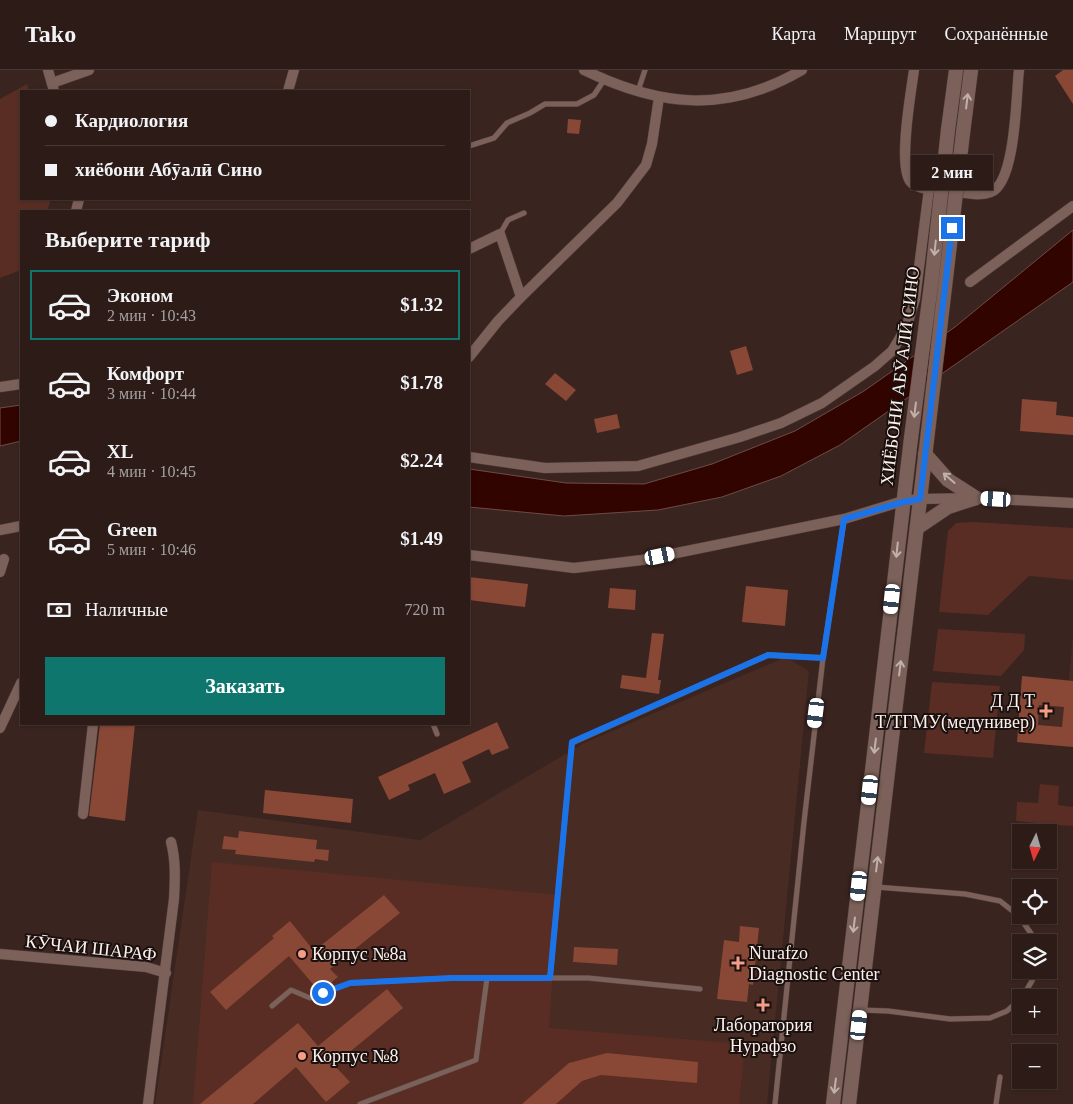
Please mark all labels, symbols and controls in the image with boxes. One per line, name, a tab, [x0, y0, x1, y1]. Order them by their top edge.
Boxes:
text: Tako	[25, 21, 76, 47]
text: Карта	[771, 24, 816, 44]
text: Маршрут	[844, 24, 916, 44]
text: Сохранённые	[944, 24, 1048, 44]
one-way arrow	[962, 94, 972, 110]
text: Кардиология	[75, 110, 188, 131]
callout: 2 мин	[911, 156, 993, 190]
text: хиёбони Абӯалӣ Сино	[75, 159, 262, 180]
text: 2 мин	[931, 164, 973, 181]
route end	[941, 217, 963, 239]
text: Выберите тариф	[45, 227, 211, 252]
one-way arrow	[930, 240, 940, 256]
street label: ХИЁБОНИ АБӮАЛӢ СИНО	[877, 265, 923, 487]
icon: car	[47, 283, 92, 328]
text: Эконом	[107, 285, 173, 306]
text: $1.32	[400, 294, 443, 315]
text: 2 мин · 10:43	[107, 307, 196, 324]
icon: car	[47, 361, 92, 406]
text: Комфорт	[107, 363, 184, 384]
text: $1.78	[400, 372, 443, 393]
text: 3 мин · 10:44	[107, 385, 196, 402]
one-way arrow	[910, 401, 920, 417]
icon: car	[47, 439, 92, 484]
text: XL	[107, 441, 133, 462]
text: $2.24	[400, 450, 443, 471]
text: 4 мин · 10:45	[107, 463, 196, 480]
one-way arrow	[942, 473, 955, 484]
car	[980, 491, 1011, 507]
icon: car	[47, 517, 92, 562]
text: Green	[107, 519, 157, 540]
text: $1.49	[400, 528, 443, 549]
text: 5 мин · 10:46	[107, 541, 196, 558]
one-way arrow	[892, 542, 902, 558]
car	[643, 546, 676, 566]
car	[882, 583, 901, 615]
icon: cash	[45, 596, 73, 624]
text: Наличные	[85, 599, 168, 620]
text: 720 m	[405, 601, 445, 618]
button: Заказать	[45, 657, 445, 715]
one-way arrow	[895, 661, 905, 677]
place label: Д Д Т Т/ТГМУ(медунивер)	[875, 691, 1035, 733]
car	[806, 697, 825, 729]
marker: Д Д Т Т/ТГМУ(медунивер)	[1039, 704, 1053, 718]
one-way arrow	[870, 738, 880, 754]
car	[860, 774, 879, 806]
north arrow	[1012, 824, 1058, 869]
map controls	[1012, 824, 1057, 1089]
one-way arrow	[872, 857, 882, 873]
car	[849, 870, 868, 902]
button: locate	[1012, 879, 1057, 924]
one-way arrow	[849, 917, 859, 933]
street label: КӮЧАИ ШАРАФ	[24, 931, 158, 965]
button: layers	[1012, 934, 1057, 979]
place label: Nurafzo Diagnostic Center	[749, 943, 879, 984]
place label: Корпус №8а	[312, 944, 406, 964]
marker: Корпус №8а	[296, 948, 308, 960]
marker: Nurafzo Diagnostic Center	[731, 956, 745, 970]
route start	[312, 982, 334, 1004]
button: +	[1012, 989, 1057, 1034]
marker: Лаборатория Нурафзо	[756, 998, 770, 1012]
car	[849, 1009, 868, 1041]
place label: Лаборатория Нурафзо	[714, 1015, 812, 1056]
button: −	[1012, 1044, 1057, 1089]
place label: Корпус №8	[312, 1046, 398, 1066]
marker: Корпус №8	[296, 1050, 308, 1062]
one-way arrow	[830, 1078, 840, 1094]

